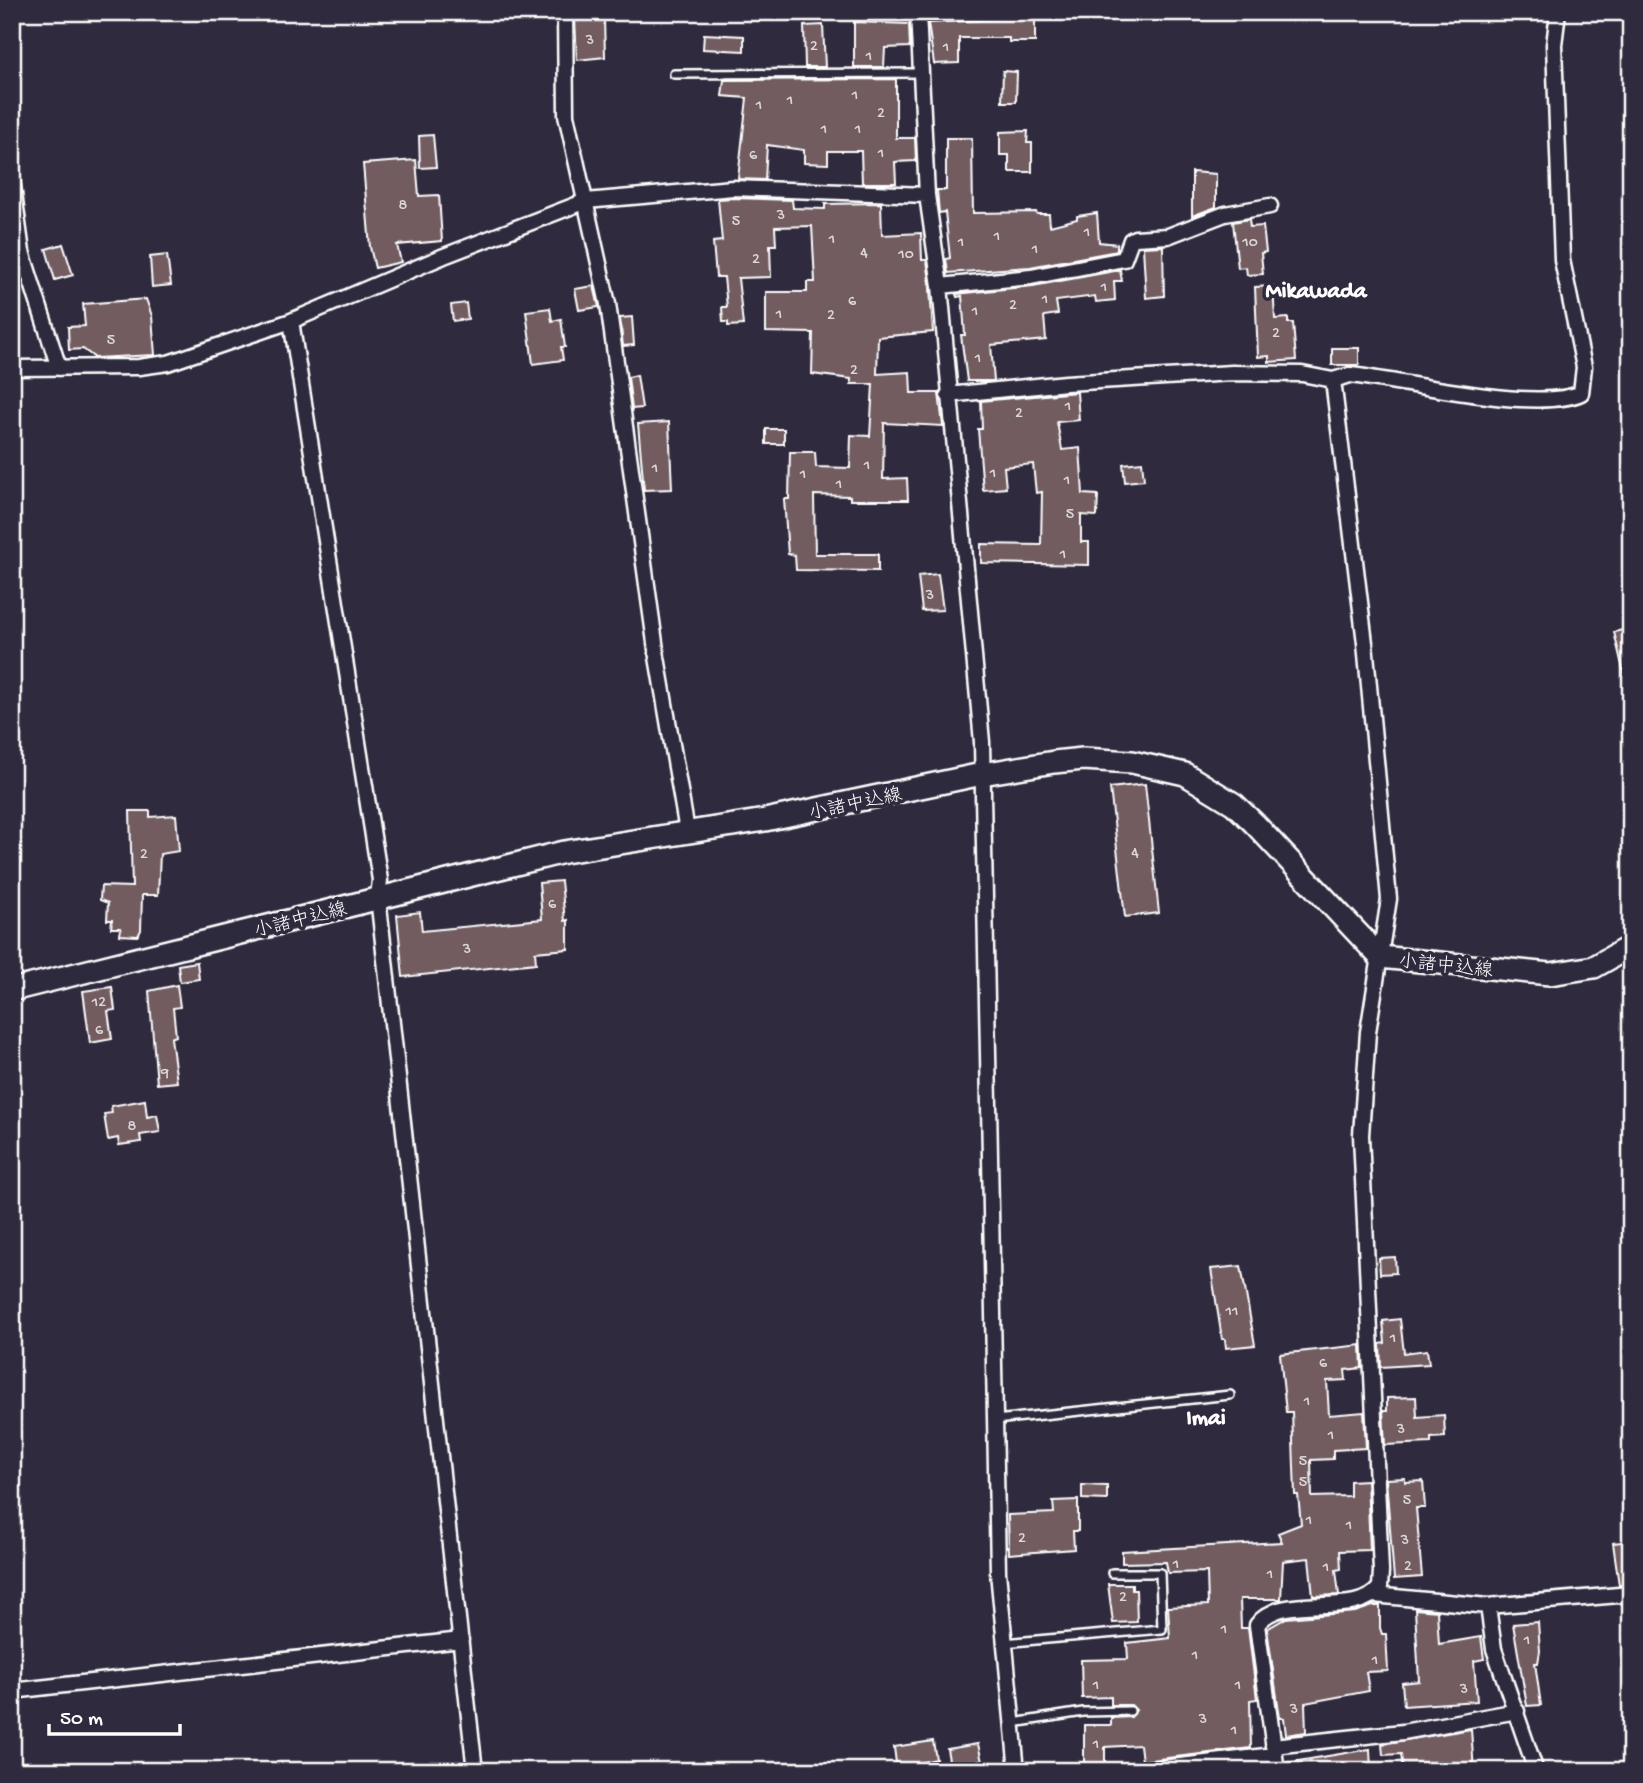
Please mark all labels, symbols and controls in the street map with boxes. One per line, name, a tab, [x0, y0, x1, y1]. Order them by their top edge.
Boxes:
house number: 3	[585, 32, 594, 51]
house number: 2	[810, 38, 818, 57]
house number: 1	[942, 39, 949, 58]
house number: 1	[865, 48, 872, 67]
house number: 1	[851, 87, 858, 106]
house number: 1	[786, 92, 793, 111]
house number: 1	[755, 97, 762, 116]
house number: 2	[877, 105, 885, 124]
house number: 1	[820, 121, 827, 140]
house number: 1	[854, 121, 861, 140]
house number: 1	[877, 145, 884, 164]
house number: 6	[749, 147, 758, 166]
house number: 8	[399, 197, 408, 216]
house number: 3	[776, 207, 785, 226]
house number: 5	[732, 213, 740, 232]
house number: 1	[1083, 224, 1090, 243]
house number: 1	[993, 228, 1000, 247]
house number: 1	[828, 231, 835, 250]
house number: 1	[957, 234, 964, 253]
house number: 10	[1241, 234, 1258, 253]
house number: 1	[1031, 241, 1038, 260]
house number: 4	[860, 245, 868, 264]
house number: 10	[897, 246, 914, 265]
house number: 2	[752, 251, 760, 270]
house number: 1	[1100, 279, 1107, 298]
district label: Mikawada	[1266, 279, 1368, 306]
house number: 1	[1041, 291, 1048, 310]
house number: 6	[848, 293, 857, 312]
house number: 2	[1009, 297, 1017, 316]
house number: 1	[971, 303, 978, 322]
house number: 1	[775, 306, 782, 325]
house number: 2	[827, 307, 835, 326]
house number: 2	[1272, 325, 1280, 344]
house number: 5	[107, 332, 115, 351]
house number: 1	[974, 350, 981, 369]
house number: 2	[850, 362, 858, 381]
house number: 1	[1064, 398, 1071, 417]
house number: 2	[1015, 405, 1023, 424]
house number: 1	[863, 457, 870, 476]
house number: 1	[651, 460, 658, 479]
house number: 1	[989, 465, 996, 484]
house number: 1	[799, 466, 806, 485]
house number: 1	[1063, 472, 1070, 491]
house number: 1	[835, 476, 842, 495]
house number: 5	[1066, 506, 1074, 525]
house number: 1	[1059, 546, 1066, 565]
house number: 3	[925, 587, 934, 606]
street label: 小諸中込線	[807, 783, 905, 827]
house number: 4	[1131, 845, 1139, 864]
house number: 2	[140, 846, 148, 865]
house number: 6	[548, 896, 557, 915]
street label: 小諸中込線	[252, 898, 350, 944]
house number: 3	[462, 941, 471, 960]
street label: 小諸中込線	[1397, 950, 1494, 984]
house number: 12	[91, 994, 106, 1013]
house number: 6	[95, 1022, 104, 1041]
house number: 9	[160, 1065, 169, 1084]
house number: 8	[128, 1118, 137, 1137]
house number: 11	[1225, 1303, 1238, 1322]
house number: 1	[1389, 1330, 1396, 1349]
house number: 6	[1319, 1355, 1328, 1374]
house number: 1	[1303, 1393, 1310, 1412]
district label: Imai	[1186, 1406, 1226, 1433]
house number: 3	[1396, 1421, 1405, 1440]
house number: 1	[1327, 1427, 1334, 1446]
house number: 5	[1299, 1453, 1307, 1472]
house number: 5	[1299, 1474, 1307, 1493]
house number: 5	[1403, 1492, 1411, 1511]
house number: 1	[1305, 1512, 1312, 1531]
house number: 1	[1345, 1517, 1352, 1536]
house number: 2	[1018, 1530, 1026, 1549]
house number: 3	[1400, 1532, 1409, 1551]
house number: 1	[1172, 1556, 1179, 1575]
house number: 2	[1404, 1558, 1412, 1577]
house number: 1	[1322, 1559, 1329, 1578]
house number: 1	[1266, 1566, 1273, 1585]
house number: 2	[1119, 1589, 1127, 1608]
house number: 1	[1220, 1621, 1227, 1640]
house number: 1	[1523, 1632, 1530, 1651]
house number: 1	[1191, 1647, 1198, 1666]
house number: 1	[1371, 1652, 1378, 1671]
house number: 1	[1092, 1677, 1099, 1696]
house number: 1	[1234, 1677, 1241, 1696]
house number: 3	[1459, 1681, 1468, 1700]
scale bar	[49, 1692, 180, 1736]
house number: 3	[1289, 1701, 1298, 1720]
text: 50 m	[60, 1708, 103, 1733]
house number: 3	[1198, 1711, 1207, 1730]
house number: 1	[1230, 1722, 1237, 1741]
house number: 1	[1092, 1736, 1099, 1755]

